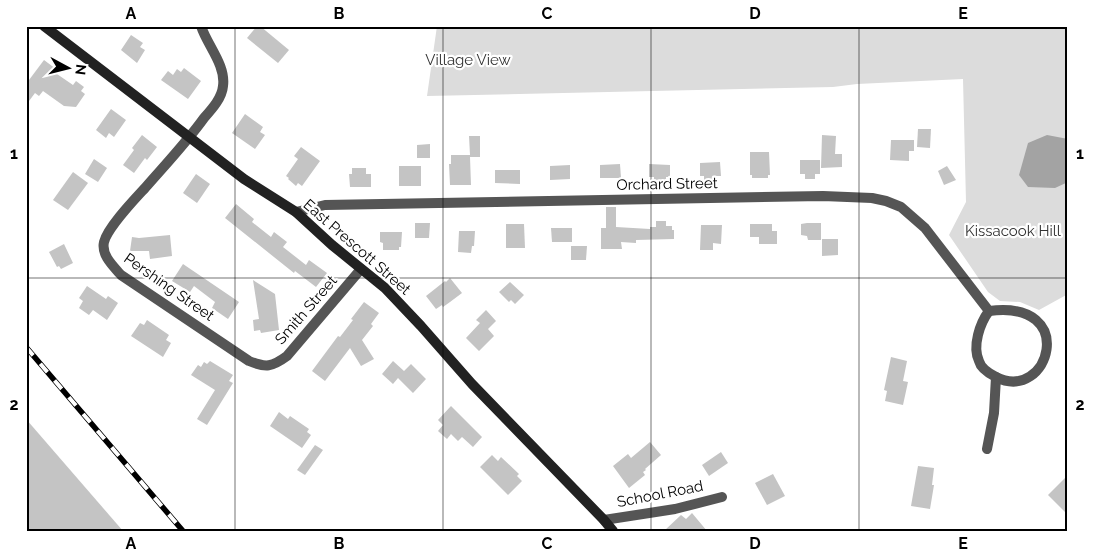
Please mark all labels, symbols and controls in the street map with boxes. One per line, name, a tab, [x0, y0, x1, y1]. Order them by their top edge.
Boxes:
text: A	[126, 4, 137, 23]
text: B	[334, 4, 345, 23]
text: C	[542, 4, 553, 23]
text: D	[749, 4, 761, 23]
text: E	[958, 4, 968, 23]
north arrow	[42, 42, 92, 92]
park label: Village View	[425, 51, 511, 69]
text: N	[72, 63, 89, 76]
text: 1	[10, 144, 18, 163]
text: 1	[1076, 144, 1084, 163]
street label: Orchard Street	[616, 174, 718, 194]
street label: East Prescott Street	[300, 196, 414, 298]
park label: Kissacook Hill	[965, 222, 1062, 240]
street label: Pershing Street	[120, 249, 218, 325]
street label: Smith Street	[271, 272, 341, 348]
text: 2	[9, 395, 19, 414]
text: 2	[1075, 395, 1085, 414]
street label: School Road	[615, 477, 705, 511]
text: A	[126, 534, 137, 553]
text: B	[334, 534, 345, 553]
text: C	[542, 534, 553, 553]
text: D	[749, 534, 761, 553]
text: E	[958, 534, 968, 553]

